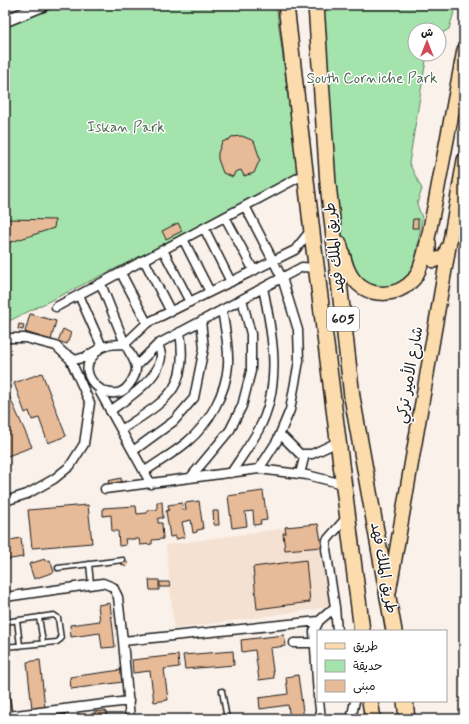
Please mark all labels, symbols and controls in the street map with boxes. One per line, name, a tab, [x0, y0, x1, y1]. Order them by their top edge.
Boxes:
north arrow	[407, 22, 447, 62]
text: ش	[421, 26, 433, 40]
park label: South Corniche Park	[307, 69, 437, 89]
park label: Iskan Park	[87, 118, 165, 138]
street label: طريق الملك فهد	[320, 201, 350, 295]
road number: 605	[327, 307, 359, 331]
street label: شارع الأمير تركي	[391, 325, 430, 425]
street label: طريق الملك فهد	[365, 521, 401, 615]
legend	[317, 630, 447, 702]
text: طريق	[353, 639, 378, 655]
text: حديقة	[353, 659, 382, 675]
text: مبنى	[353, 679, 376, 695]

